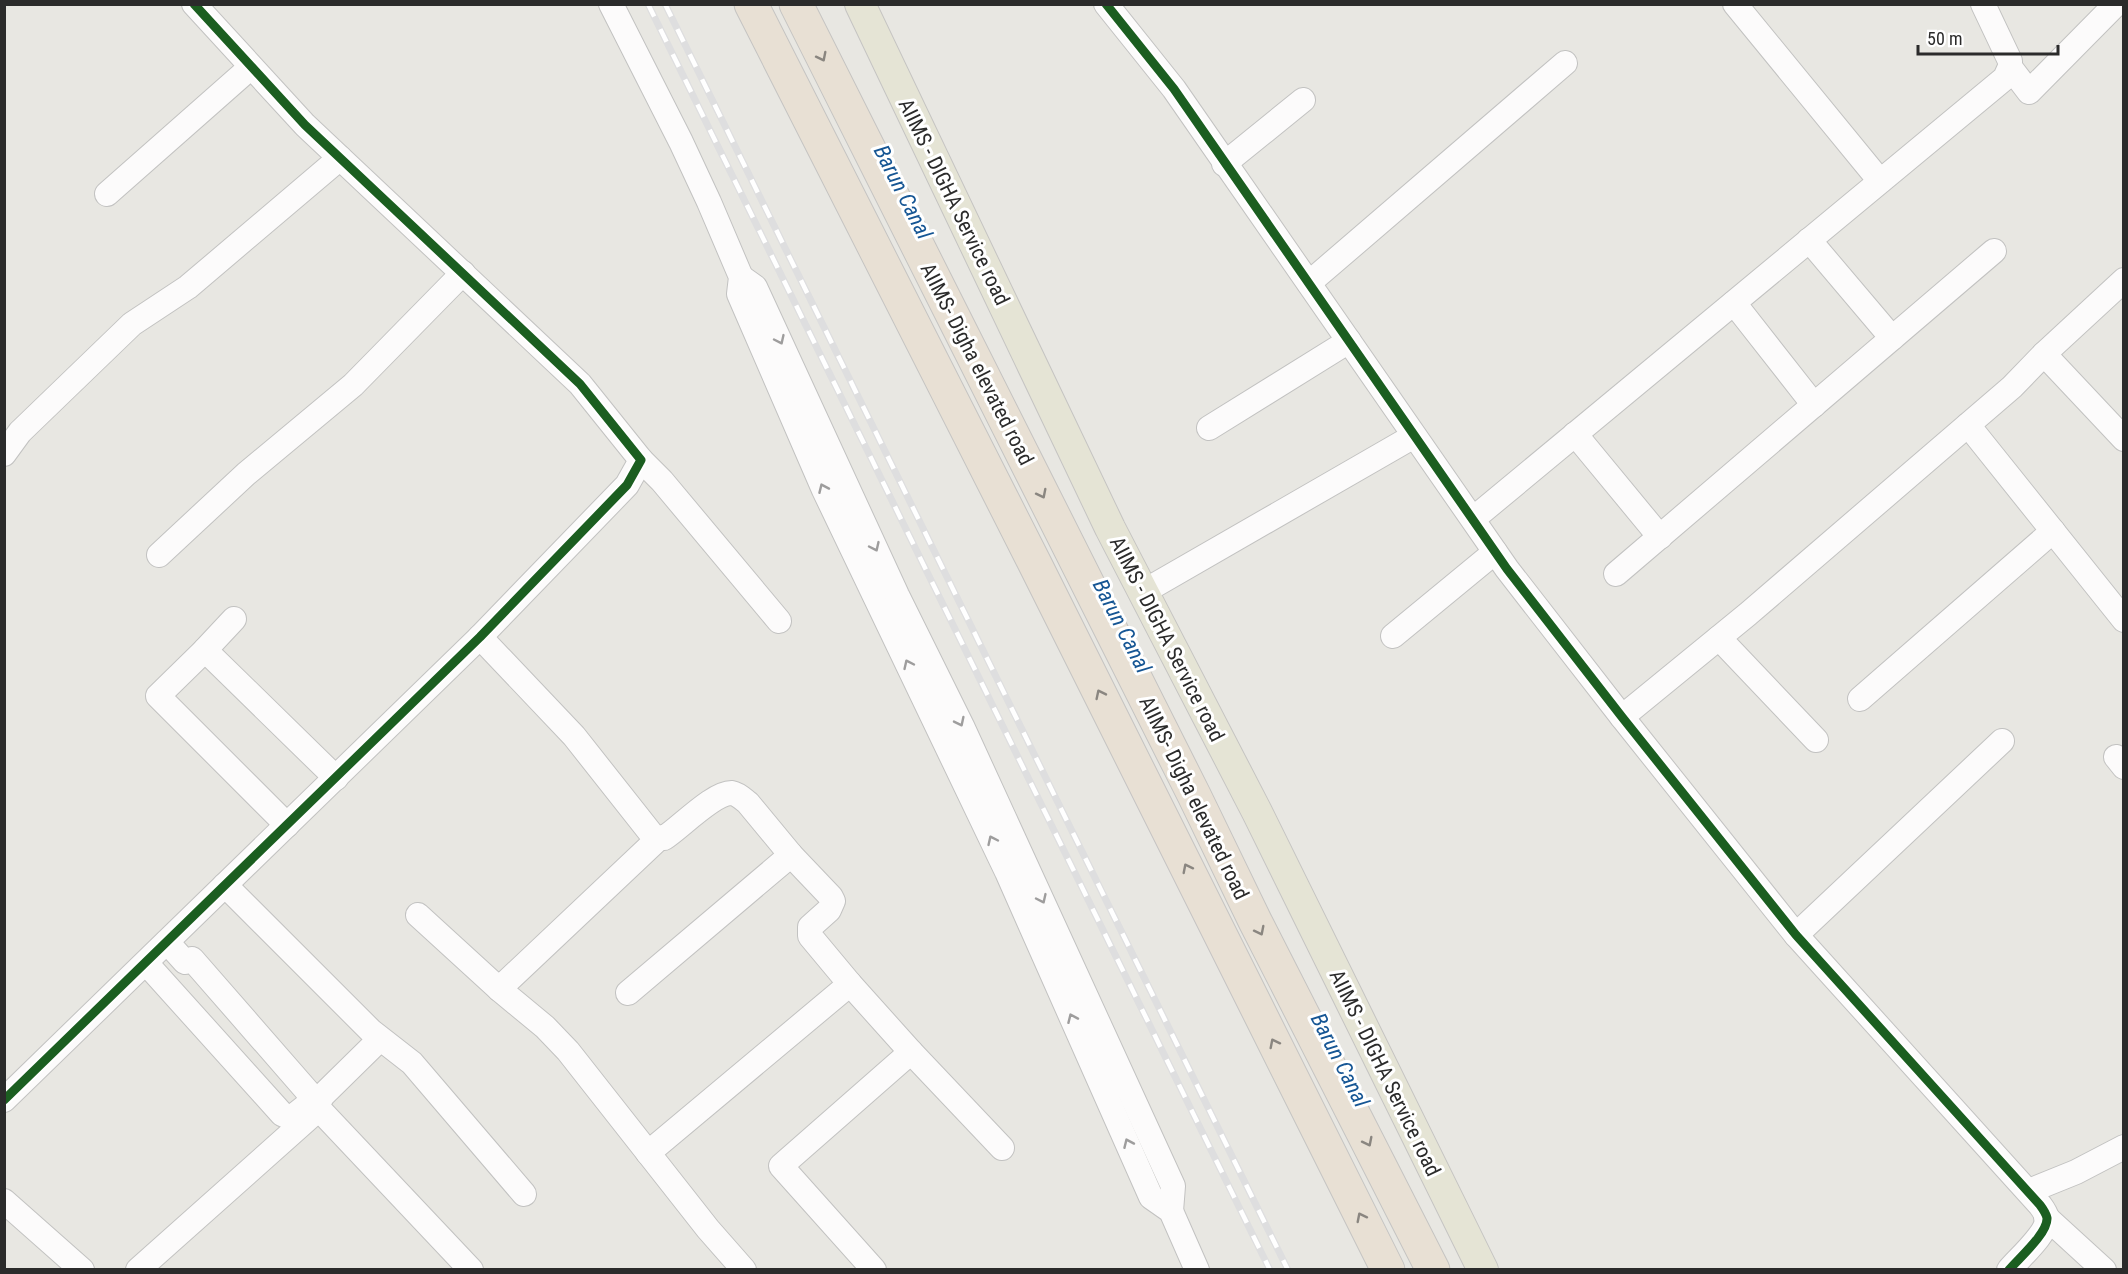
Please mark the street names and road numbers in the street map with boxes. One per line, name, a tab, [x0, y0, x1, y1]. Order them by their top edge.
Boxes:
street label: AIIMS - DIGHA Service road	[894, 95, 1014, 309]
street label: AIIMS- Digha elevated road	[916, 259, 1038, 469]
street label: AIIMS - DIGHA Service road	[1105, 533, 1229, 745]
street label: AIIMS- Digha elevated road	[1134, 692, 1254, 904]
street label: AIIMS - DIGHA Service road	[1325, 966, 1445, 1180]

